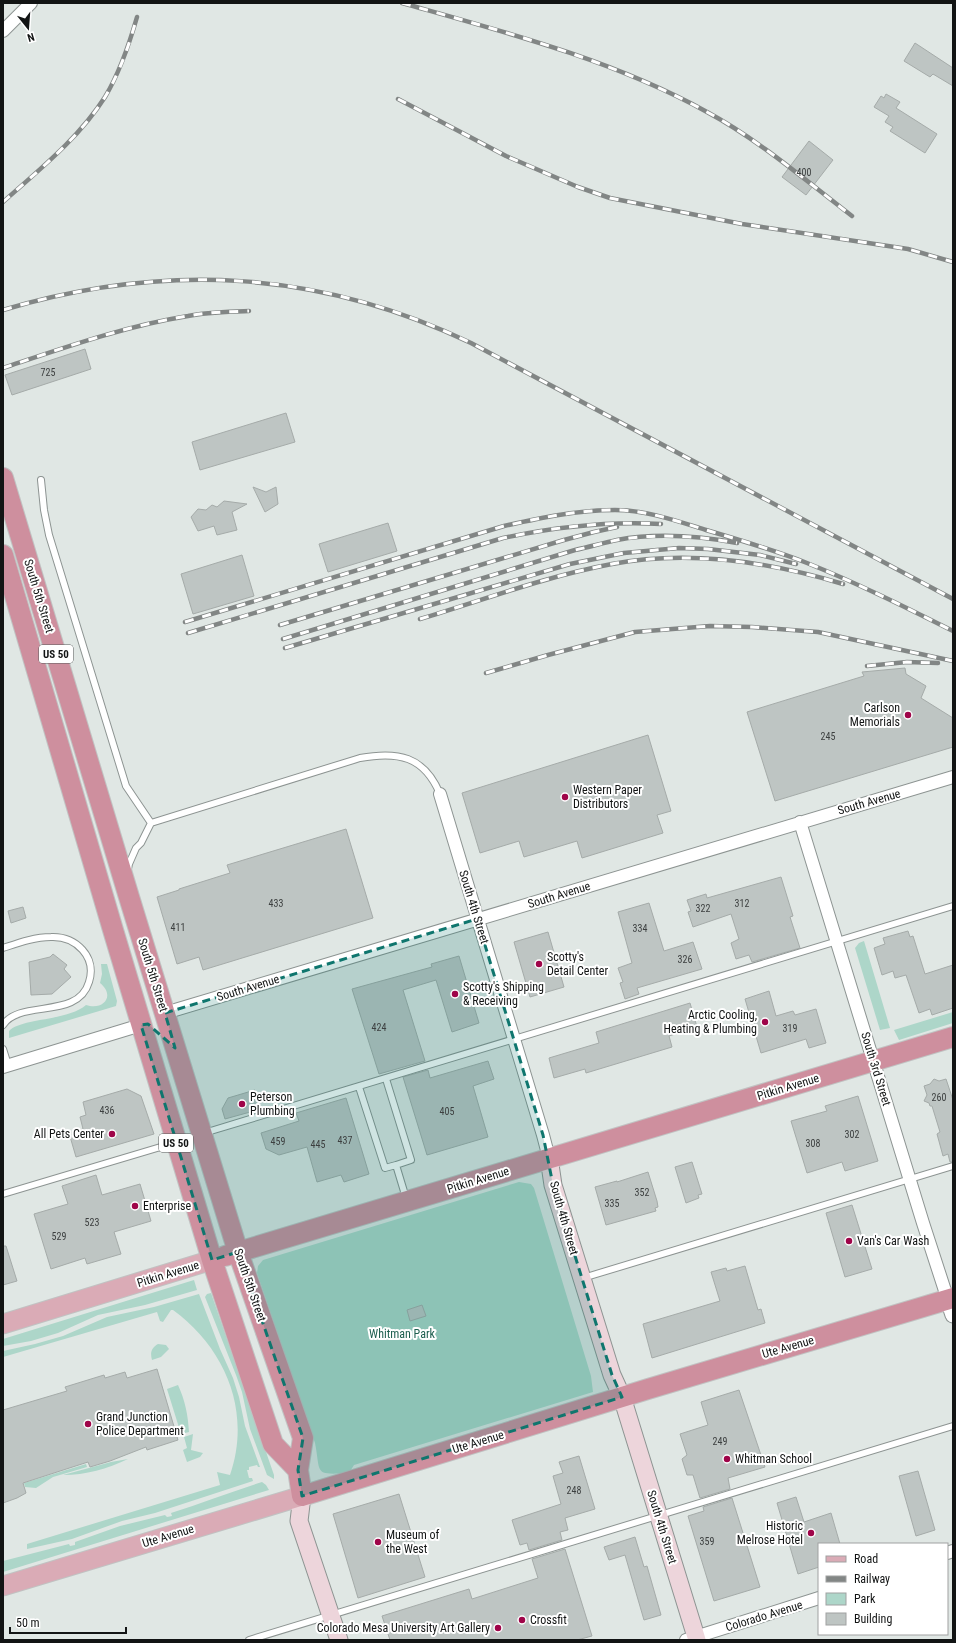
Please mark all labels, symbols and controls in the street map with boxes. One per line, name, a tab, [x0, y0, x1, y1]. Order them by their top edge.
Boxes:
north arrow	[8, 8, 48, 48]
text: N	[25, 30, 36, 44]
house number: 400	[797, 167, 811, 178]
house number: 725	[41, 367, 55, 378]
street label: South 5th Street	[21, 557, 57, 635]
road number: US 50	[39, 645, 73, 663]
place label: Carlson Memorials	[850, 701, 900, 729]
marker: Carlson Memorials	[903, 710, 913, 720]
house number: 245	[821, 731, 835, 742]
place label: Western Paper Distributors	[573, 783, 642, 811]
street label: South Avenue	[836, 786, 902, 818]
marker: Western Paper Distributors	[560, 792, 570, 802]
street label: South 4th Street	[456, 868, 492, 946]
street label: South Avenue	[526, 879, 592, 911]
house number: 433	[269, 898, 283, 909]
house number: 312	[735, 898, 749, 909]
house number: 322	[696, 903, 710, 914]
house number: 411	[171, 922, 185, 933]
house number: 334	[633, 923, 647, 934]
street label: South 5th Street	[135, 936, 171, 1014]
place label: Scotty's Detail Center	[547, 950, 608, 978]
house number: 326	[678, 954, 692, 965]
marker: Scotty's Detail Center	[534, 959, 544, 969]
street label: South Avenue	[215, 972, 281, 1004]
place label: Scotty's Shipping & Receiving	[463, 980, 544, 1008]
marker: Scotty's Shipping & Receiving	[450, 989, 460, 999]
place label: Arctic Cooling, Heating & Plumbing	[663, 1008, 757, 1036]
marker: Arctic Cooling, Heating & Plumbing	[760, 1017, 770, 1027]
house number: 424	[372, 1022, 386, 1033]
house number: 319	[783, 1023, 797, 1034]
street label: South 3rd Street	[858, 1030, 894, 1108]
street label: Pitkin Avenue	[755, 1071, 821, 1103]
place label: Peterson Plumbing	[250, 1090, 295, 1118]
house number: 260	[932, 1092, 946, 1103]
marker: Peterson Plumbing	[237, 1099, 247, 1109]
house number: 436	[100, 1105, 114, 1116]
house number: 405	[440, 1106, 454, 1117]
place label: All Pets Center	[34, 1127, 104, 1141]
marker: All Pets Center	[107, 1129, 117, 1139]
house number: 302	[845, 1129, 859, 1140]
road number: US 50	[159, 1134, 193, 1152]
house number: 437	[338, 1135, 352, 1146]
house number: 459	[271, 1136, 285, 1147]
house number: 308	[806, 1138, 820, 1149]
house number: 445	[311, 1139, 325, 1150]
street label: Pitkin Avenue	[445, 1164, 511, 1196]
street label: South 4th Street	[547, 1179, 581, 1257]
house number: 352	[635, 1187, 649, 1198]
house number: 335	[605, 1198, 619, 1209]
place label: Enterprise	[143, 1199, 191, 1213]
marker: Enterprise	[130, 1201, 140, 1211]
house number: 523	[85, 1217, 99, 1228]
house number: 529	[52, 1231, 66, 1242]
place label: Van's Car Wash	[857, 1234, 929, 1248]
marker: Van's Car Wash	[844, 1236, 854, 1246]
street label: South 5th Street	[231, 1247, 269, 1324]
street label: Pitkin Avenue	[135, 1258, 201, 1290]
park label: Whitman Park	[369, 1327, 436, 1341]
street label: Ute Avenue	[760, 1333, 816, 1361]
place label: Grand Junction Police Department	[96, 1410, 184, 1438]
marker: Grand Junction Police Department	[83, 1419, 93, 1429]
street label: Ute Avenue	[451, 1427, 506, 1456]
house number: 249	[713, 1436, 727, 1447]
place label: Whitman School	[735, 1452, 812, 1466]
marker: Whitman School	[722, 1454, 732, 1464]
house number: 248	[567, 1485, 581, 1496]
street label: South 4th Street	[644, 1488, 680, 1566]
place label: Historic Melrose Hotel	[737, 1519, 803, 1547]
street label: Ute Avenue	[141, 1521, 196, 1550]
place label: Museum of the West	[386, 1528, 440, 1556]
marker: Historic Melrose Hotel	[806, 1528, 816, 1538]
house number: 359	[700, 1536, 714, 1547]
marker: Museum of the West	[373, 1537, 383, 1547]
legend	[818, 1543, 948, 1635]
text: Road	[854, 1552, 878, 1566]
text: Railway	[854, 1572, 890, 1586]
text: Park	[854, 1592, 876, 1606]
street label: Colorado Avenue	[724, 1597, 805, 1634]
scale bar	[10, 1609, 126, 1635]
text: Building	[854, 1612, 892, 1626]
place label: Crossfit	[530, 1613, 567, 1627]
marker: Crossfit	[517, 1615, 527, 1625]
text: 50 m	[16, 1616, 40, 1630]
place label: Colorado Mesa University Art Gallery	[317, 1621, 490, 1635]
marker: Colorado Mesa University Art Gallery	[493, 1623, 503, 1633]

